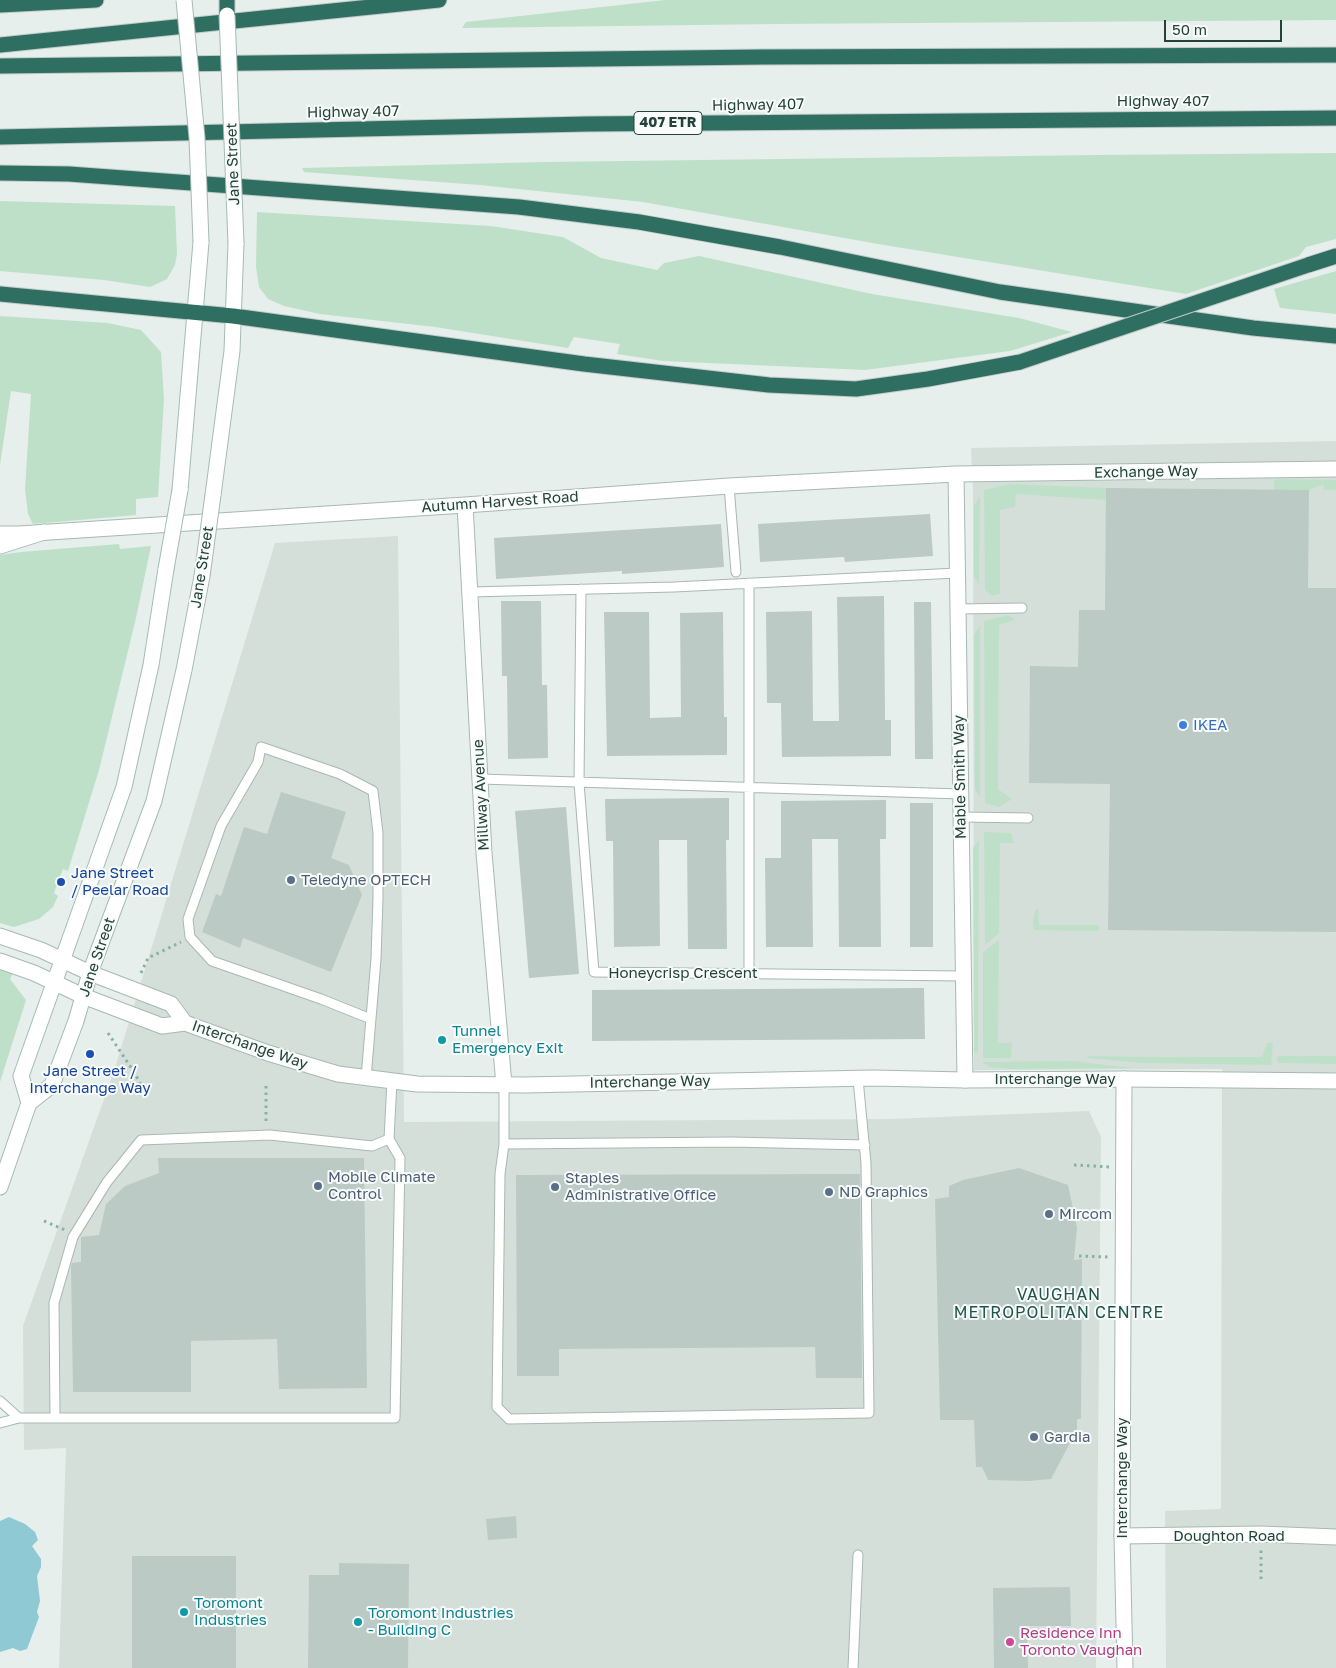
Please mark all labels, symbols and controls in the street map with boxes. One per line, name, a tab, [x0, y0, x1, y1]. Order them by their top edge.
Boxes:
scale bar	[1166, 10, 1284, 42]
text: 50 m	[1172, 20, 1207, 38]
street label: Highway 407	[1117, 92, 1209, 110]
street label: Highway 407	[712, 95, 804, 115]
street label: Highway 407	[307, 102, 399, 122]
road number: 407 ETR	[634, 112, 702, 134]
street label: Jane Street	[223, 122, 243, 206]
street label: Exchange Way	[1094, 462, 1198, 482]
street label: Autumn Harvest Road	[421, 488, 579, 516]
street label: Jane Street	[187, 525, 217, 609]
street label: Mable Smith Way	[950, 715, 970, 839]
place label: IKEA	[1193, 716, 1227, 734]
marker: IKEA	[1177, 719, 1189, 731]
street label: Millway Avenue	[469, 739, 493, 851]
place label: Jane Street / Peelar Road	[71, 864, 169, 899]
place label: Teledyne OPTECH	[301, 871, 431, 889]
marker: Teledyne OPTECH	[285, 874, 297, 886]
marker: Jane Street / Peelar Road	[55, 876, 67, 888]
street label: Jane Street	[75, 915, 119, 999]
street label: Honeycrisp Crescent	[608, 964, 758, 982]
street label: Interchange Way	[190, 1017, 310, 1073]
place label: Tunnel Emergency Exit	[452, 1022, 563, 1057]
marker: Tunnel Emergency Exit	[436, 1034, 448, 1046]
marker: Jane Street / Interchange Way	[84, 1048, 96, 1060]
place label: Jane Street / Interchange Way	[29, 1062, 151, 1097]
street label: Interchange Way	[994, 1070, 1116, 1088]
street label: Interchange Way	[589, 1072, 711, 1092]
place label: Mobile Climate Control	[328, 1168, 436, 1203]
place label: Staples Administrative Office	[565, 1169, 716, 1204]
marker: Mobile Climate Control	[312, 1180, 324, 1192]
marker: Staples Administrative Office	[549, 1181, 561, 1193]
place label: ND Graphics	[839, 1183, 928, 1201]
marker: ND Graphics	[823, 1186, 835, 1198]
place label: Mircom	[1059, 1205, 1112, 1223]
marker: Mircom	[1043, 1208, 1055, 1220]
district label: VAUGHAN METROPOLITAN CENTRE	[951, 1285, 1167, 1323]
street label: Interchange Way	[1113, 1417, 1131, 1539]
place label: Gardia	[1044, 1428, 1090, 1446]
marker: Gardia	[1028, 1431, 1040, 1443]
street label: Doughton Road	[1173, 1527, 1285, 1545]
place label: Toromont Industries	[194, 1594, 267, 1629]
place label: Toromont Industries - Building C	[368, 1604, 513, 1639]
marker: Toromont Industries	[178, 1606, 190, 1618]
marker: Toromont Industries - Building C	[352, 1616, 364, 1628]
place label: Residence Inn Toronto Vaughan	[1020, 1624, 1142, 1659]
marker: Residence Inn Toronto Vaughan	[1004, 1636, 1016, 1648]

